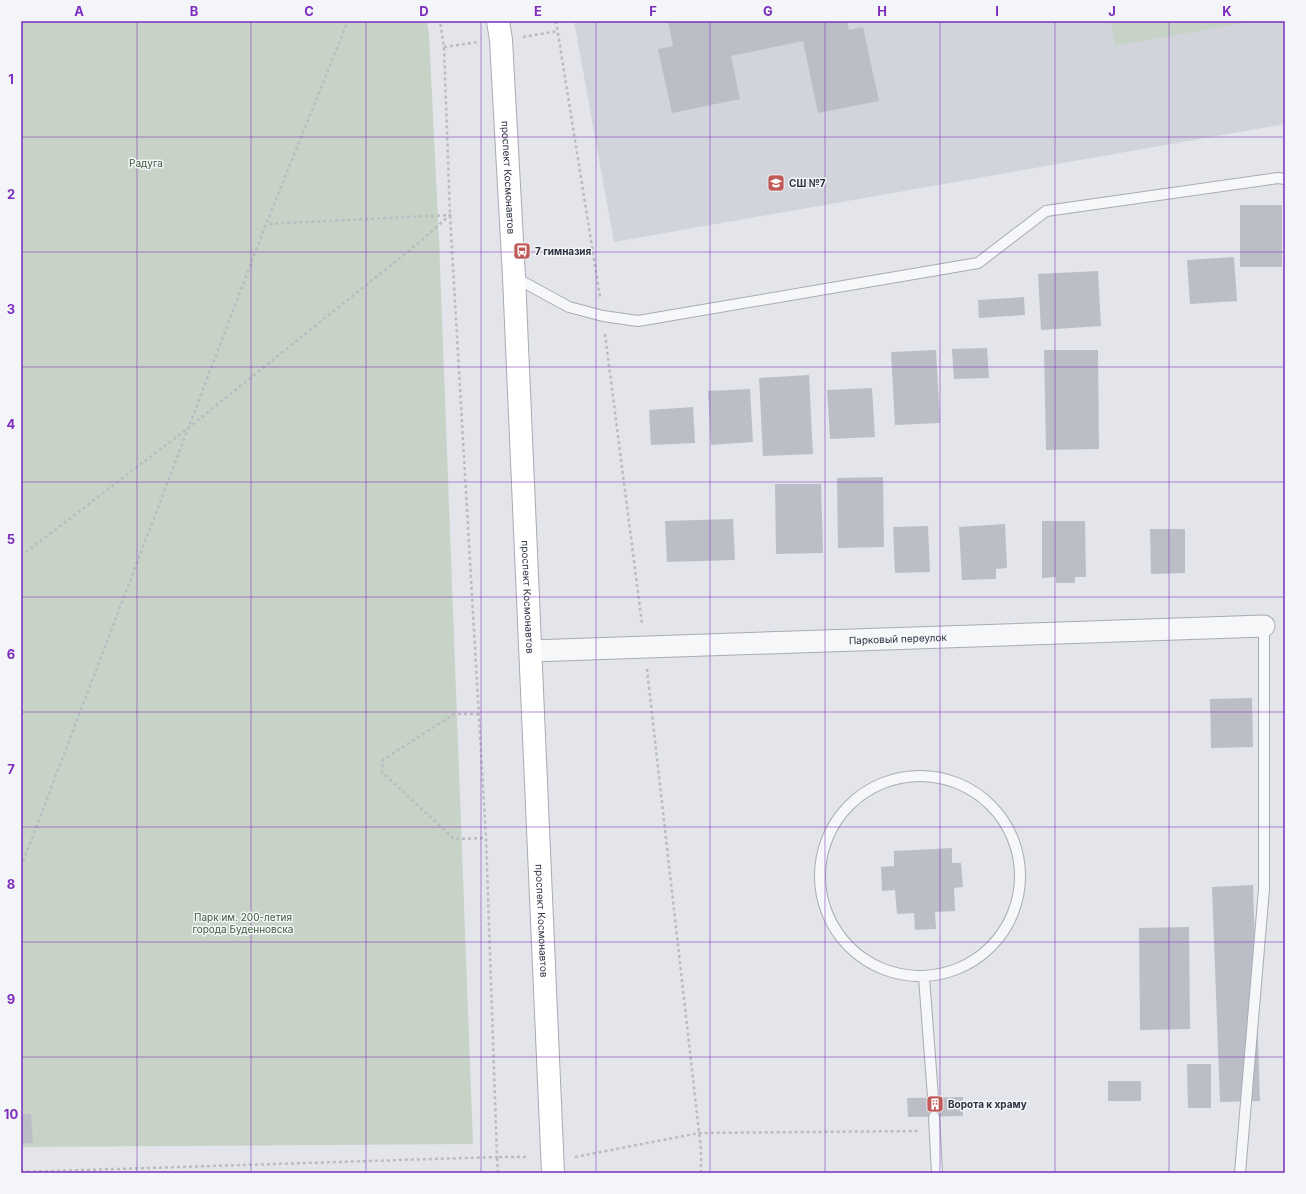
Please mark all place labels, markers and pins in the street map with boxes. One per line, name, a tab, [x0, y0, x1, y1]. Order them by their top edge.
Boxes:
school or university icon: СШ №7	[766, 173, 786, 193]
place label: СШ №7	[789, 177, 826, 189]
bus stop icon: 7 гимназия	[512, 241, 532, 261]
place label: 7 гимназия	[535, 245, 592, 257]
building icon: Ворота к храму	[925, 1094, 945, 1114]
place label: Ворота к храму	[948, 1098, 1027, 1111]

